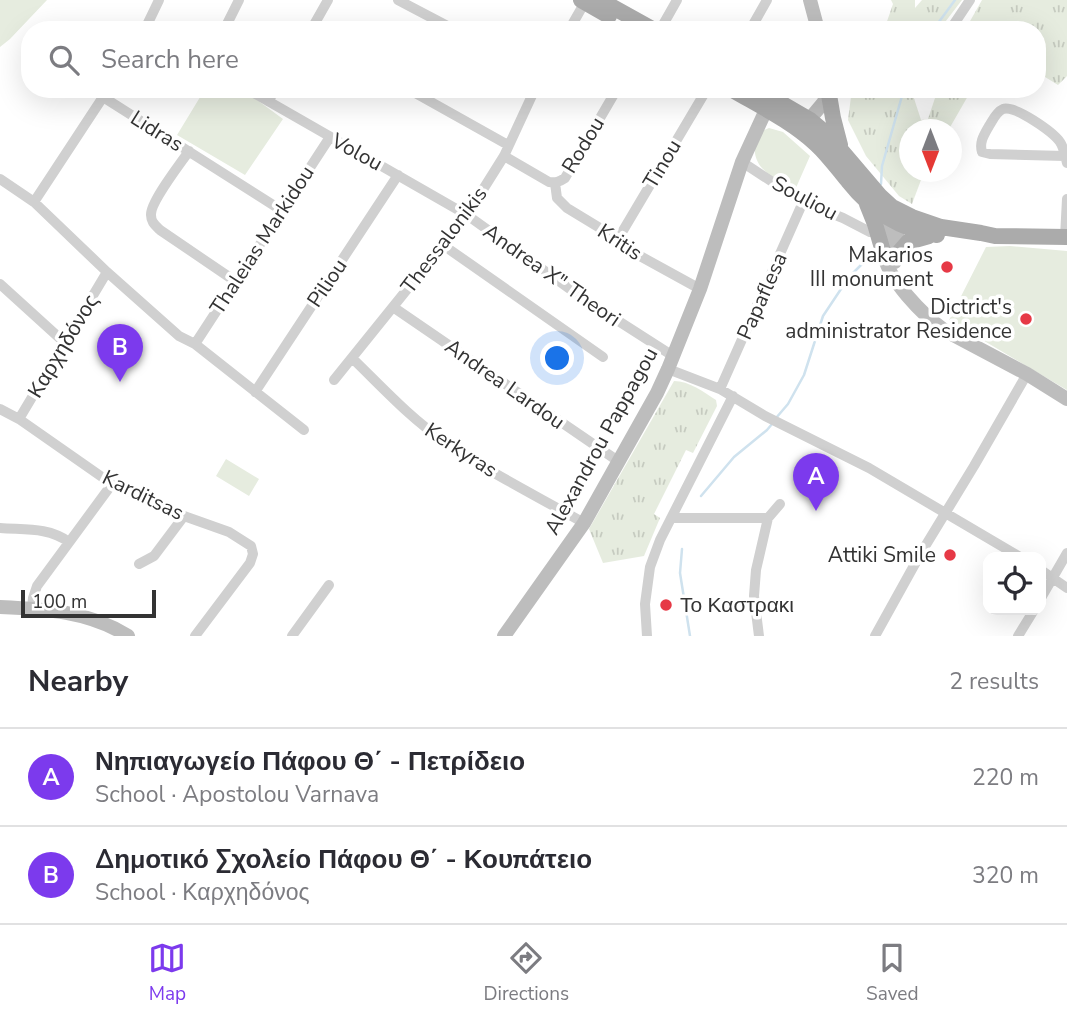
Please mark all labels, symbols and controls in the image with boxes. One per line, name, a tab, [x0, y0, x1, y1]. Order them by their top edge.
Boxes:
search box	[21, 21, 1046, 98]
icon: search	[45, 41, 83, 79]
text: Search here	[101, 42, 239, 77]
street label: Lidras	[125, 104, 189, 158]
street label: Rodou	[555, 112, 611, 178]
north arrow	[899, 119, 962, 182]
street label: Volou	[326, 126, 388, 177]
street label: Tinou	[636, 134, 688, 194]
street label: Thaleias Markidou	[203, 160, 321, 320]
street label: Souliou	[767, 169, 843, 227]
street label: Thessalonikis	[395, 181, 493, 299]
street label: Andrea X" Theori	[478, 217, 626, 333]
street label: Kritis	[592, 217, 648, 267]
place label: Makarios III monument	[810, 241, 934, 293]
street label: Papaflesa	[730, 248, 794, 344]
street label: Piliou	[301, 253, 353, 313]
marker: Makarios III monument	[939, 259, 955, 275]
street label: Καρχηδόνος	[21, 289, 105, 403]
place label: Dictrict's administrator Residence	[785, 293, 1012, 345]
marker: Dictrict's administrator Residence	[1018, 311, 1034, 327]
pin: B	[97, 324, 143, 382]
street label: Andrea Lardou	[440, 332, 570, 436]
your location	[540, 341, 574, 375]
street label: Alexandrou Pappagou	[538, 342, 664, 540]
street label: Kerkyras	[419, 416, 503, 484]
pin: A	[793, 453, 839, 511]
street label: Karditsas	[98, 463, 188, 527]
place label: Attiki Smile	[828, 541, 936, 569]
marker: Attiki Smile	[942, 547, 958, 563]
map controls	[983, 552, 1046, 615]
button: locate	[983, 552, 1046, 615]
scale bar	[21, 587, 156, 619]
text: 100 m	[32, 589, 87, 615]
place label: Το Καστρακι	[680, 591, 794, 619]
marker: Το Καστρακι	[658, 597, 674, 613]
text: Nearby	[28, 661, 128, 702]
text: 2 results	[949, 666, 1039, 697]
text: Νηπιαγωγείο Πάφου Θ΄ - Πετρίδειο	[95, 744, 525, 779]
text: A	[42, 762, 60, 793]
text: 220 m	[972, 762, 1039, 793]
text: School · Apostolou Varnava	[95, 779, 379, 810]
text: Δημοτικό Σχολείο Πάφου Θ΄ - Κουπάτειο	[95, 842, 592, 877]
text: B	[43, 860, 59, 891]
text: 320 m	[972, 860, 1039, 891]
text: School · Καρχηδόνος	[95, 877, 310, 908]
tab: Map	[148, 939, 186, 1007]
tab: Directions	[483, 939, 569, 1007]
tab: Saved	[866, 939, 919, 1007]

